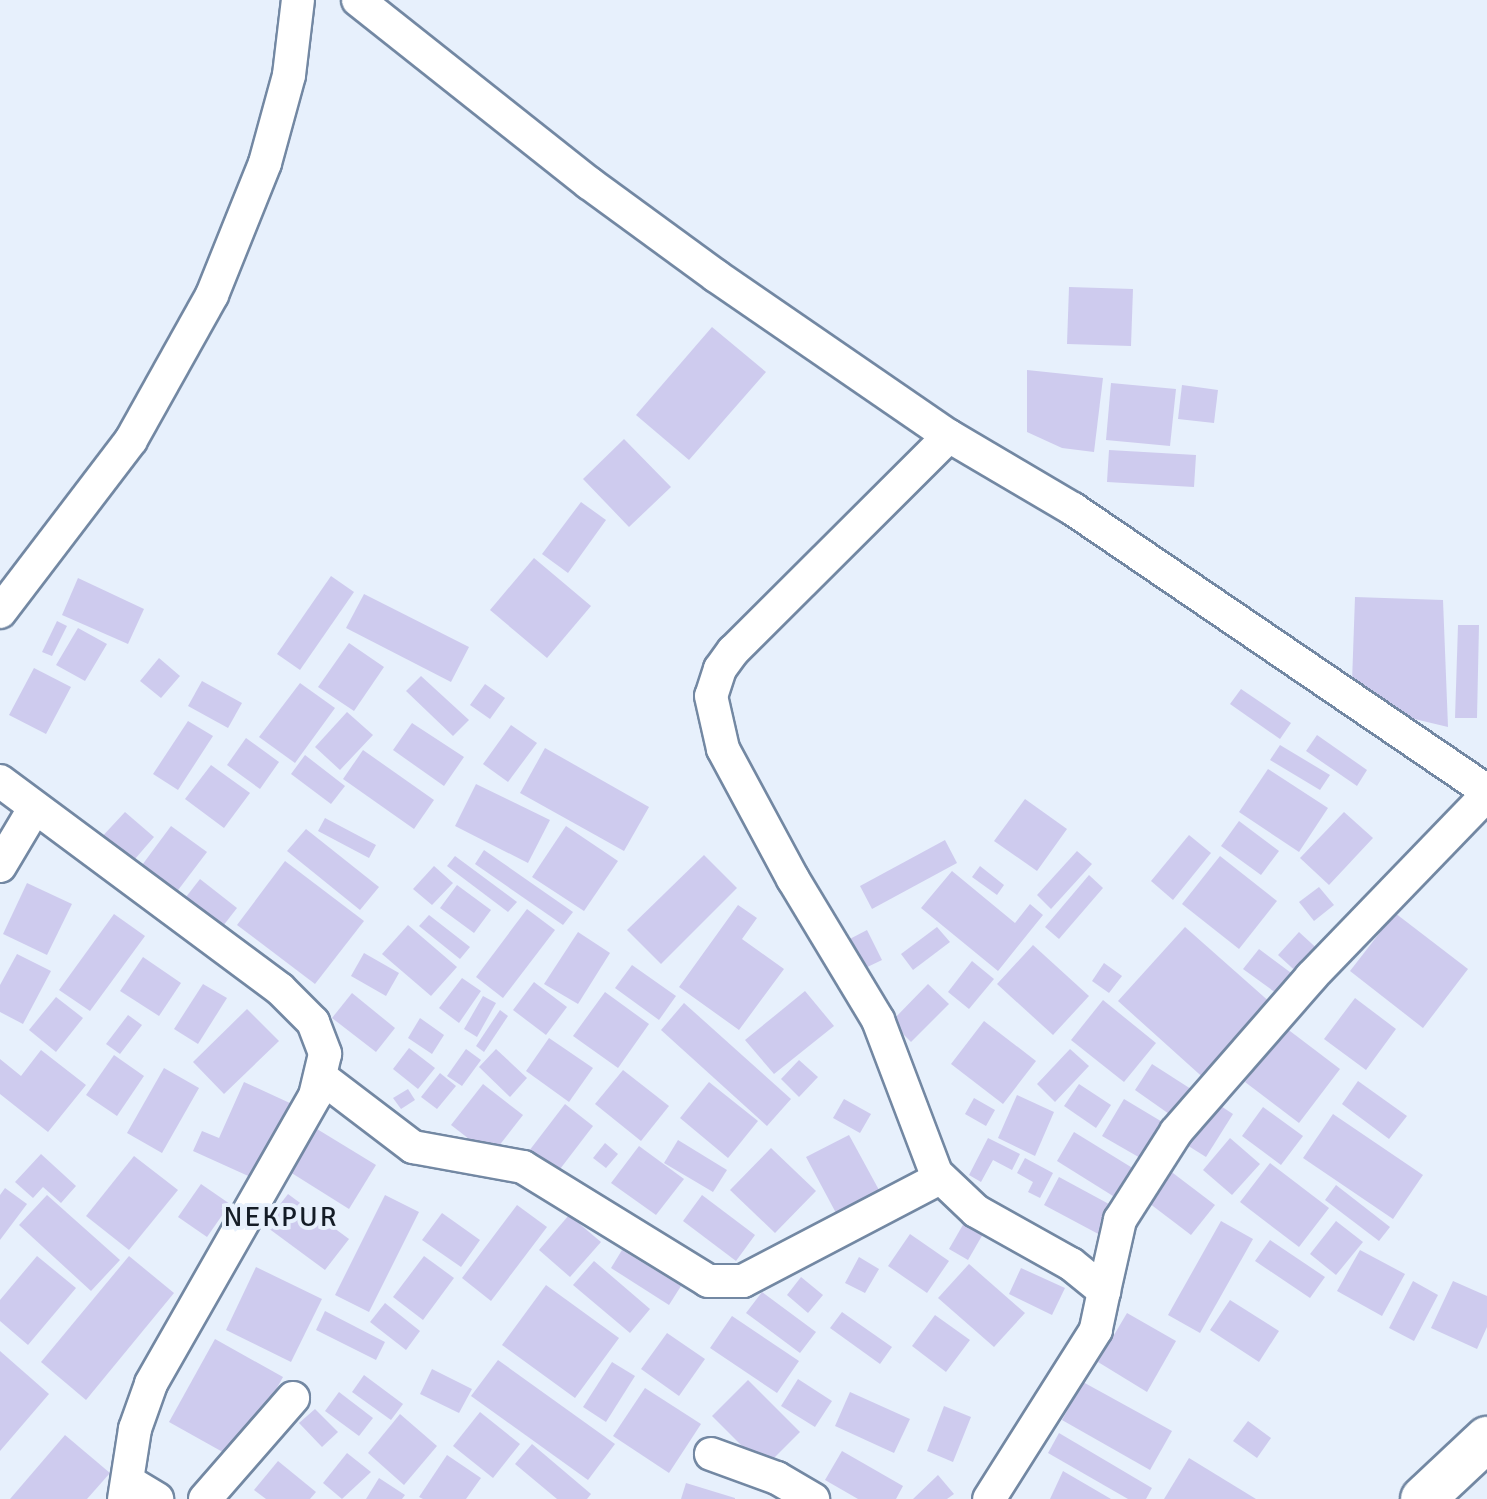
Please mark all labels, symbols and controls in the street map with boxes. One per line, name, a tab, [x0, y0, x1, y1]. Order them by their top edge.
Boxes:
district label: NEKPUR	[224, 1200, 338, 1234]

